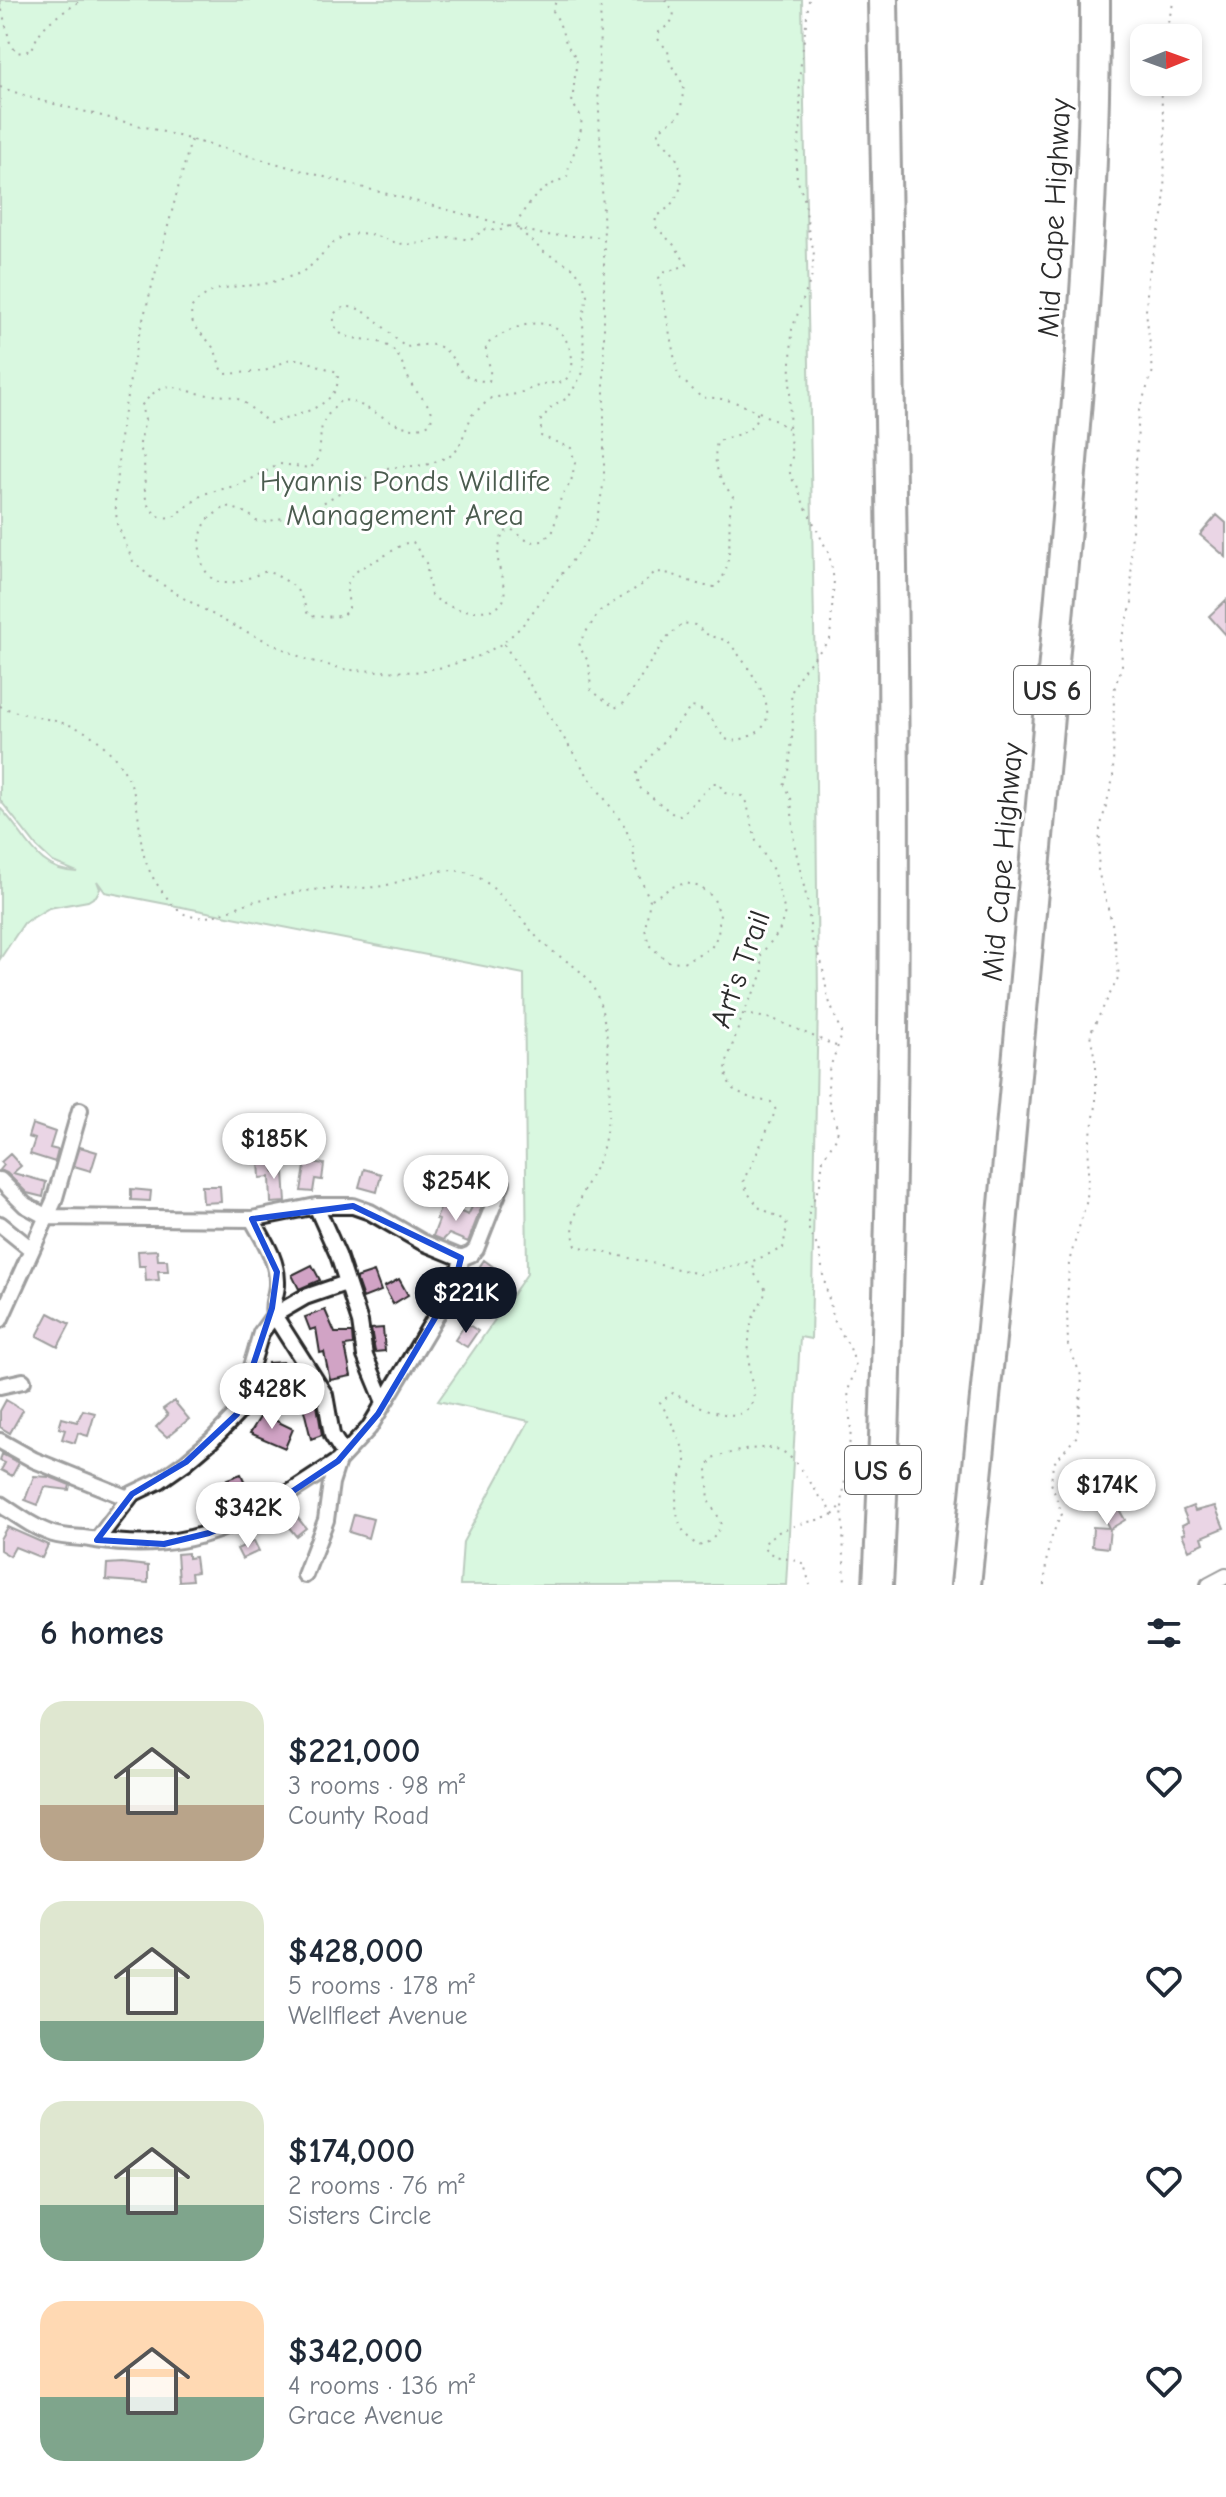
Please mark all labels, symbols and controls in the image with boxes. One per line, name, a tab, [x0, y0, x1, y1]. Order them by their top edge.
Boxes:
north arrow	[1130, 24, 1202, 96]
map controls	[1130, 24, 1202, 96]
street label: Mid Cape Highway	[1031, 97, 1078, 339]
park label: Hyannis Ponds Wildlife Management Area	[260, 464, 550, 533]
road number: US 6	[1014, 666, 1090, 714]
street label: Mid Cape Highway	[975, 741, 1030, 983]
street label: Art's Trail	[703, 906, 778, 1033]
pin: $185K	[218, 1113, 330, 1181]
text: $185K	[240, 1124, 308, 1154]
pin: $254K	[400, 1155, 512, 1223]
text: $254K	[421, 1166, 491, 1196]
pin: $221K	[410, 1267, 522, 1335]
text: $221K	[433, 1278, 499, 1308]
pin: $428K	[216, 1363, 328, 1431]
text: $428K	[238, 1374, 306, 1404]
road number: US 6	[845, 1446, 921, 1494]
pin: $174K	[1051, 1459, 1163, 1527]
text: $174K	[1076, 1470, 1138, 1500]
pin: $342K	[192, 1482, 304, 1550]
text: $342K	[214, 1493, 282, 1523]
icon: filters	[1142, 1611, 1186, 1655]
text: 6 homes	[40, 1613, 164, 1653]
text: $221,000	[288, 1731, 421, 1771]
icon: home	[104, 1733, 200, 1829]
icon: heart	[1142, 1759, 1186, 1803]
text: 3 rooms · 98 m²	[288, 1771, 465, 1801]
text: County Road	[288, 1801, 429, 1831]
text: $428,000	[288, 1931, 424, 1971]
icon: home	[104, 1933, 200, 2029]
icon: heart	[1142, 1959, 1186, 2003]
text: 5 rooms · 178 m²	[288, 1971, 475, 2001]
text: Wellfleet Avenue	[288, 2001, 467, 2031]
text: $174,000	[288, 2131, 415, 2171]
icon: home	[104, 2133, 200, 2229]
icon: heart	[1142, 2159, 1186, 2203]
text: 2 rooms · 76 m²	[288, 2171, 465, 2201]
text: Sisters Circle	[288, 2201, 431, 2231]
text: $342,000	[288, 2331, 423, 2371]
icon: home	[104, 2333, 200, 2429]
icon: heart	[1142, 2359, 1186, 2403]
text: 4 rooms · 136 m²	[288, 2371, 475, 2401]
text: Grace Avenue	[288, 2401, 443, 2431]

